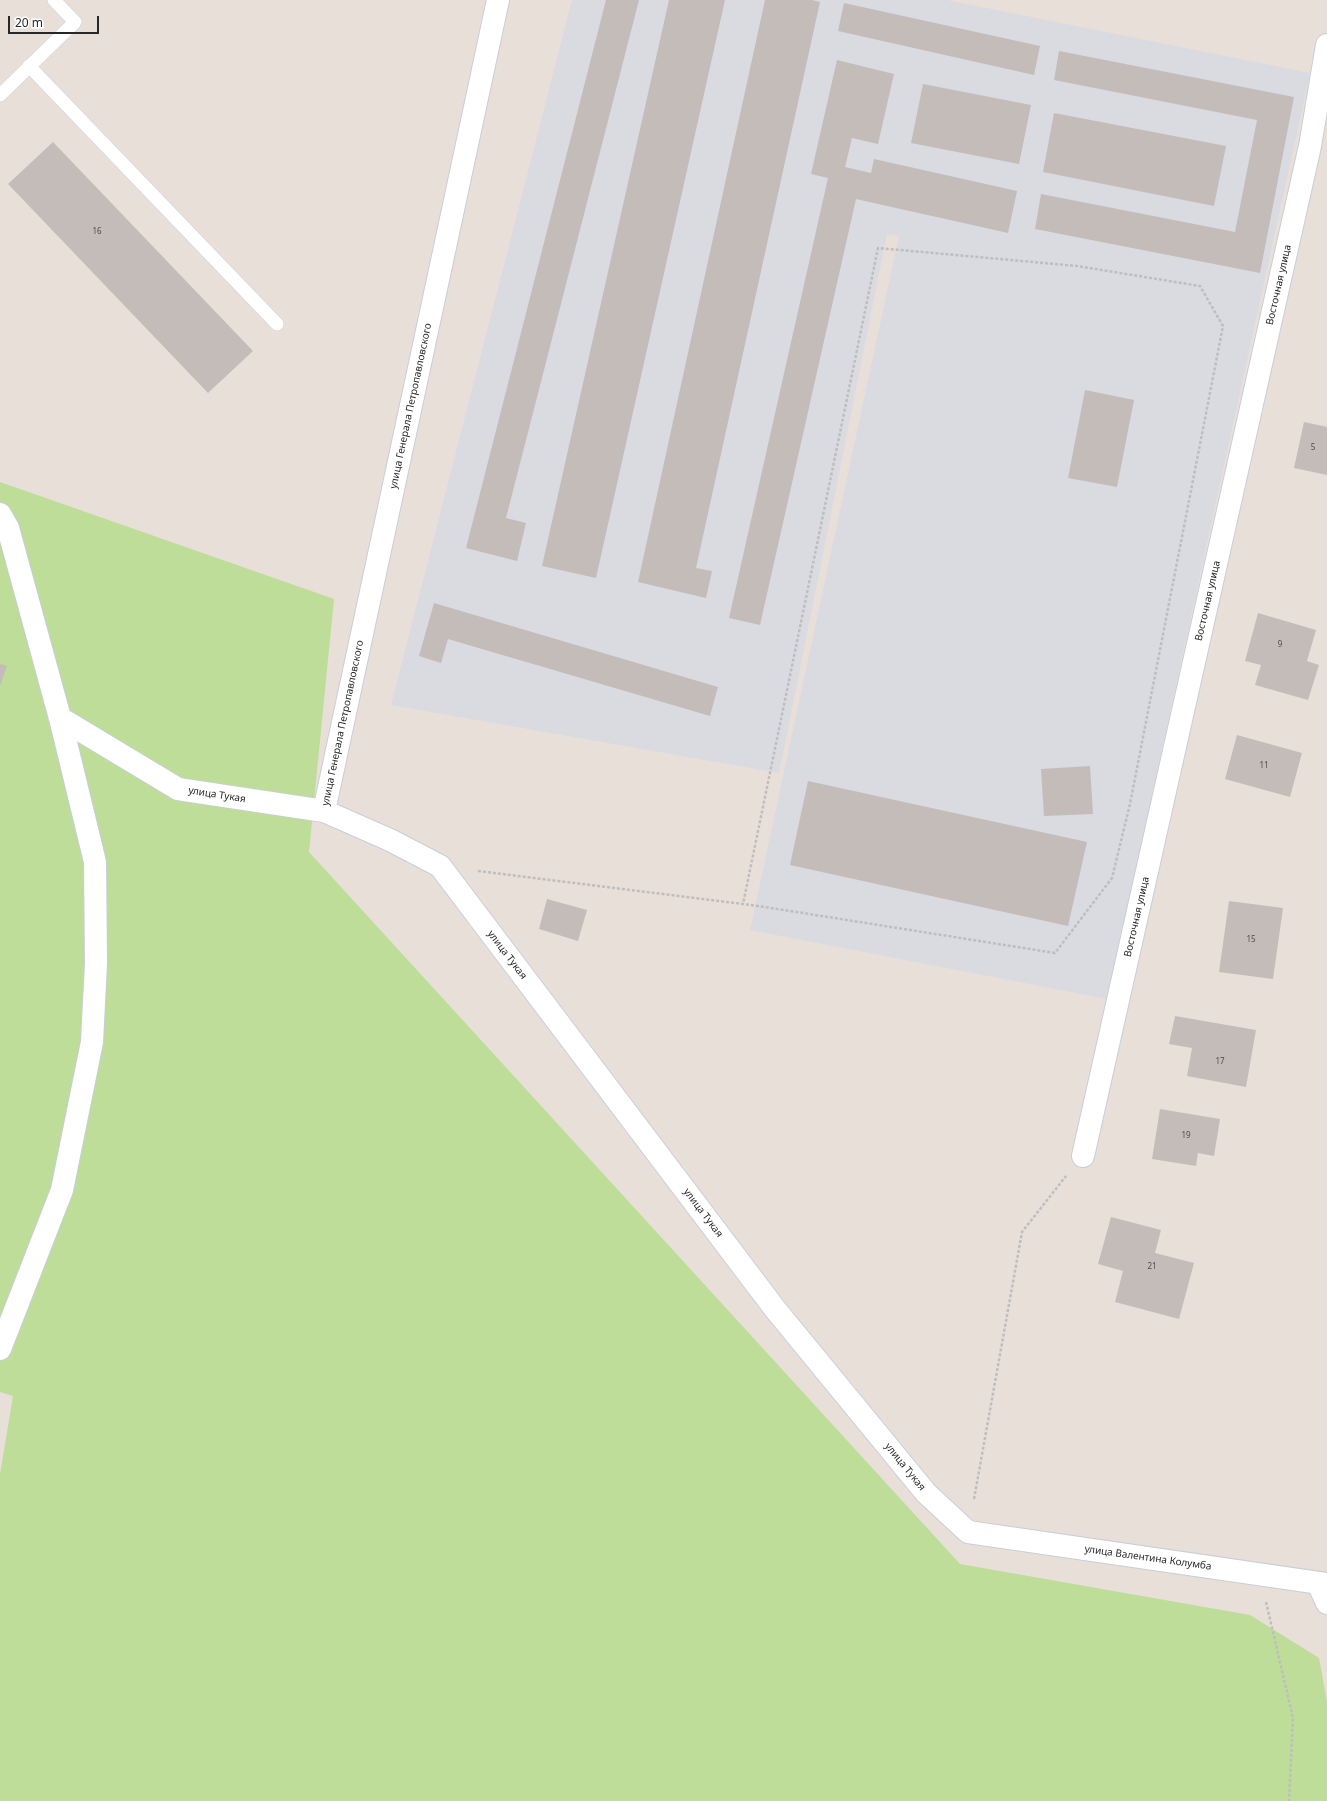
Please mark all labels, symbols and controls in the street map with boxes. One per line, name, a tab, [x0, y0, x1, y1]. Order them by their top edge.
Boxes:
scale bar	[10, 8, 101, 34]
text: 20 m	[15, 14, 43, 31]
house number: 16	[92, 227, 102, 237]
street label: Восточная улица	[1264, 244, 1294, 326]
street label: улица Генерала Петропавловского	[388, 322, 434, 490]
house number: 5	[1311, 443, 1315, 453]
street label: Восточная улица	[1193, 560, 1223, 642]
street label: улица Генерала Петропавловского	[320, 639, 366, 807]
house number: 9	[1278, 640, 1282, 650]
house number: 11	[1259, 761, 1269, 771]
street label: улица Тукая	[187, 785, 247, 805]
street label: Восточная улица	[1122, 876, 1152, 958]
street label: улица Тукая	[485, 928, 529, 982]
house number: 15	[1246, 935, 1256, 945]
house number: 17	[1215, 1057, 1225, 1067]
house number: 19	[1181, 1131, 1191, 1141]
street label: улица Тукая	[681, 1186, 725, 1240]
house number: 21	[1147, 1262, 1157, 1272]
street label: улица Тукая	[882, 1441, 928, 1493]
street label: улица Валентина Колумба	[1084, 1543, 1212, 1573]

